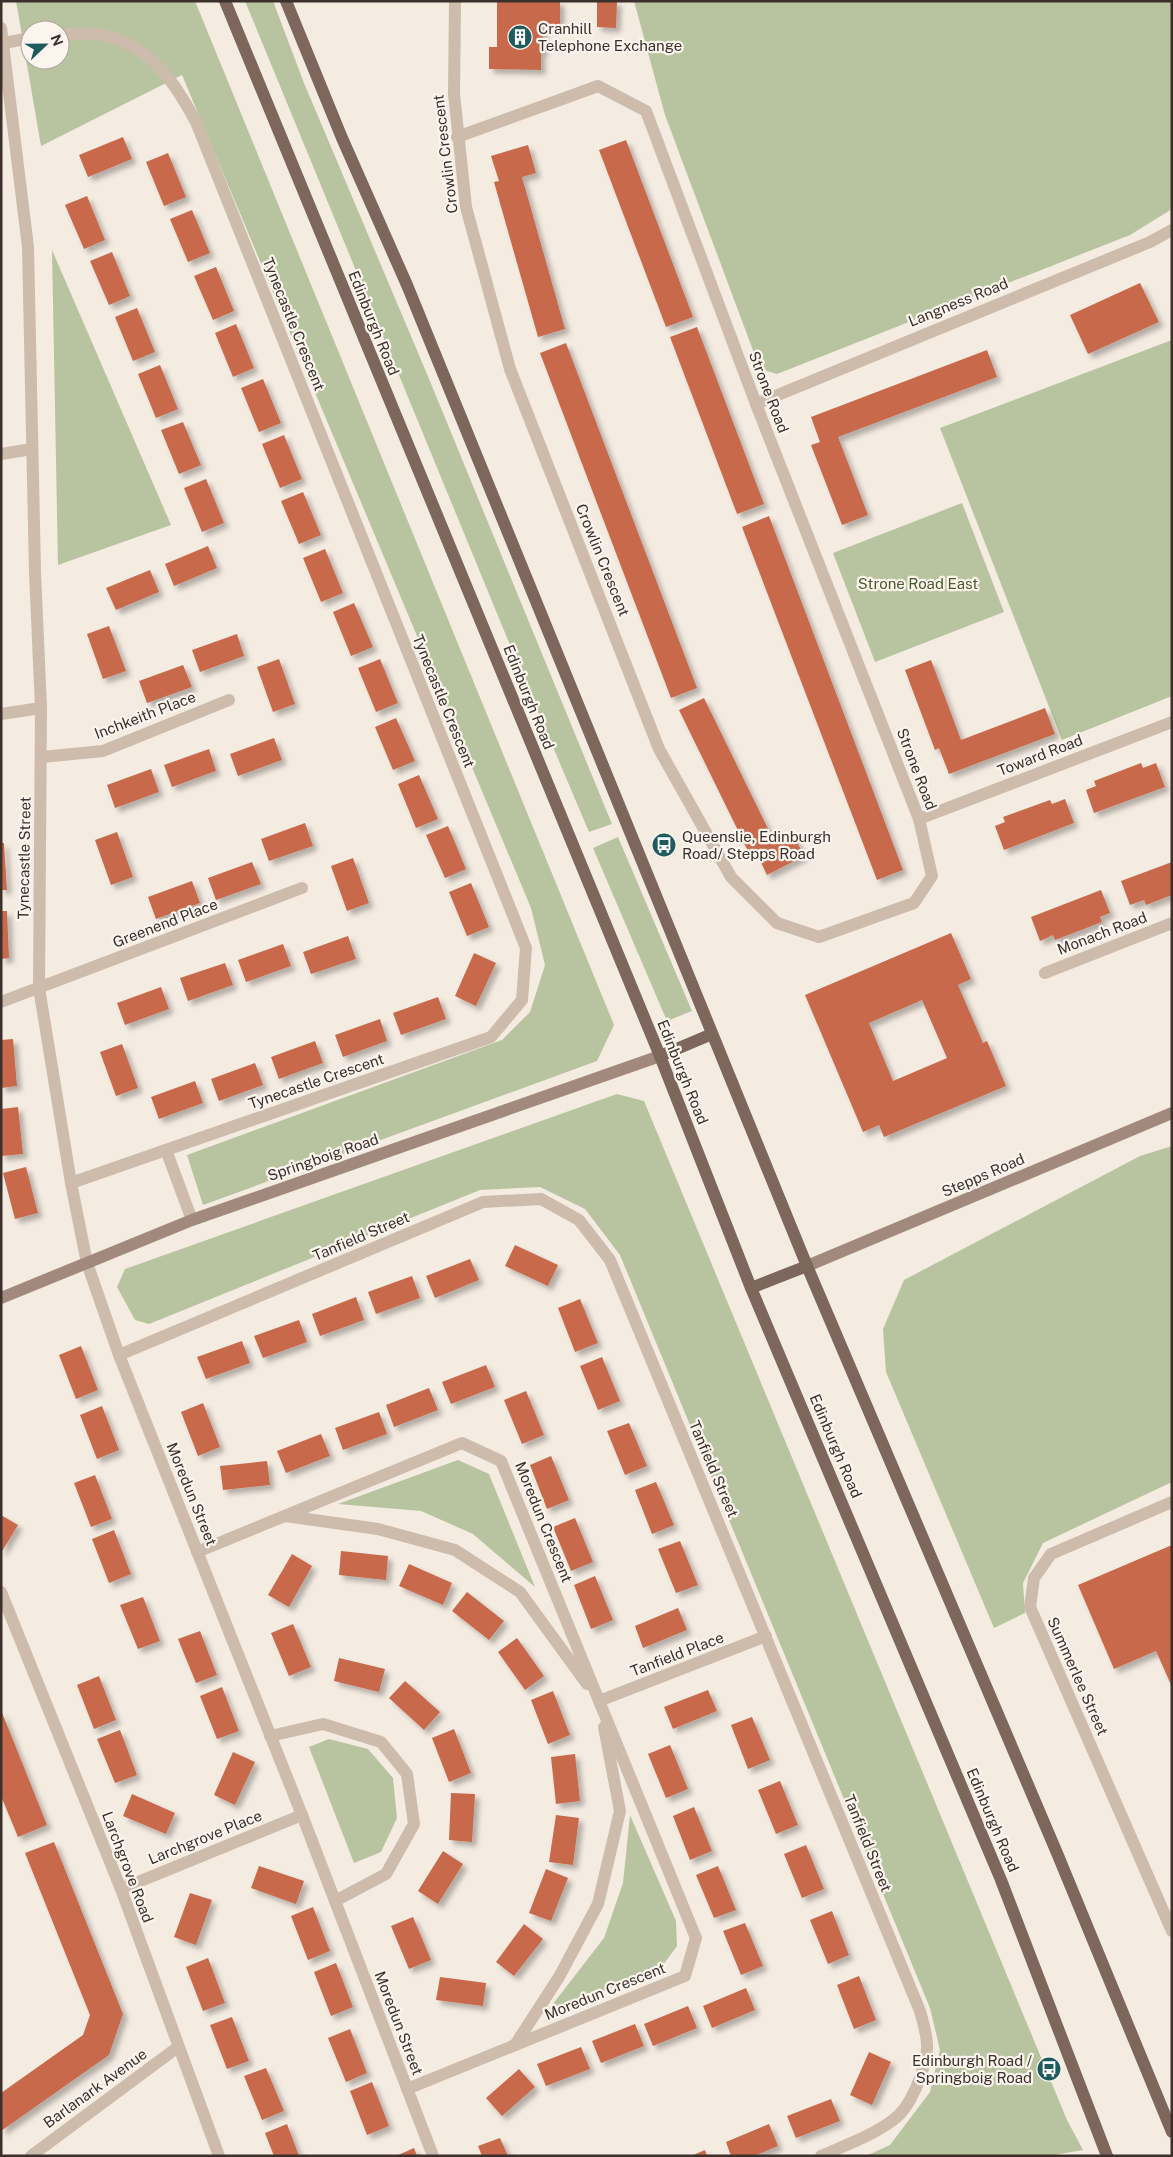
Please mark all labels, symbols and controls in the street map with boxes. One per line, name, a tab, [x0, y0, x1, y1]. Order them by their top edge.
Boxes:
north arrow	[20, 20, 70, 70]
place label: Cranhill Telephone Exchange	[538, 20, 682, 54]
building icon: Cranhill Telephone Exchange	[507, 24, 533, 50]
text: N	[48, 32, 67, 48]
street label: Crowlin Crescent	[429, 93, 461, 214]
street label: Tynecastle Crescent	[260, 255, 329, 393]
street label: Edinburgh Road	[345, 268, 403, 378]
street label: Langness Road	[906, 274, 1010, 330]
street label: Strone Road	[746, 349, 792, 435]
street label: Crowlin Crescent	[573, 501, 633, 619]
park label: Strone Road East	[858, 575, 978, 592]
street label: Tynecastle Crescent	[410, 632, 479, 770]
street label: Edinburgh Road	[500, 642, 558, 752]
street label: Inchkeith Place	[92, 688, 198, 742]
street label: Strone Road	[894, 726, 940, 812]
street label: Toward Road	[995, 731, 1085, 779]
street label: Tynecastle Street	[14, 796, 34, 920]
place label: Queenslie, Edinburgh Road/ Stepps Road	[682, 828, 831, 862]
bus stop icon: Queenslie, Edinburgh Road/ Stepps Road	[651, 832, 677, 858]
street label: Greenend Place	[110, 895, 220, 951]
street label: Monach Road	[1055, 908, 1149, 958]
street label: Edinburgh Road	[654, 1017, 712, 1127]
street label: Tynecastle Crescent	[246, 1050, 386, 1112]
street label: Springboig Road	[265, 1130, 381, 1184]
street label: Stepps Road	[939, 1150, 1027, 1200]
street label: Tanfield Street	[310, 1208, 412, 1264]
street label: Edinburgh Road	[806, 1391, 866, 1501]
street label: Tanfield Street	[686, 1418, 742, 1520]
street label: Moredun Street	[164, 1440, 221, 1548]
street label: Moredun Crescent	[512, 1459, 576, 1585]
street label: Summerlee Street	[1044, 1614, 1112, 1738]
street label: Tanfield Place	[628, 1628, 726, 1680]
street label: Edinburgh Road	[963, 1765, 1023, 1875]
street label: Tanfield Street	[841, 1792, 895, 1894]
street label: Larchgrove Place	[146, 1806, 264, 1868]
street label: Larchgrove Road	[99, 1809, 157, 1925]
street label: Moredun Crescent	[542, 1959, 668, 2023]
street label: Moredun Street	[371, 1969, 427, 2077]
street label: Barlanark Avenue	[40, 2045, 150, 2131]
place label: Edinburgh Road / Springboig Road	[912, 2052, 1033, 2086]
bus stop icon: Edinburgh Road / Springboig Road	[1036, 2056, 1062, 2082]

